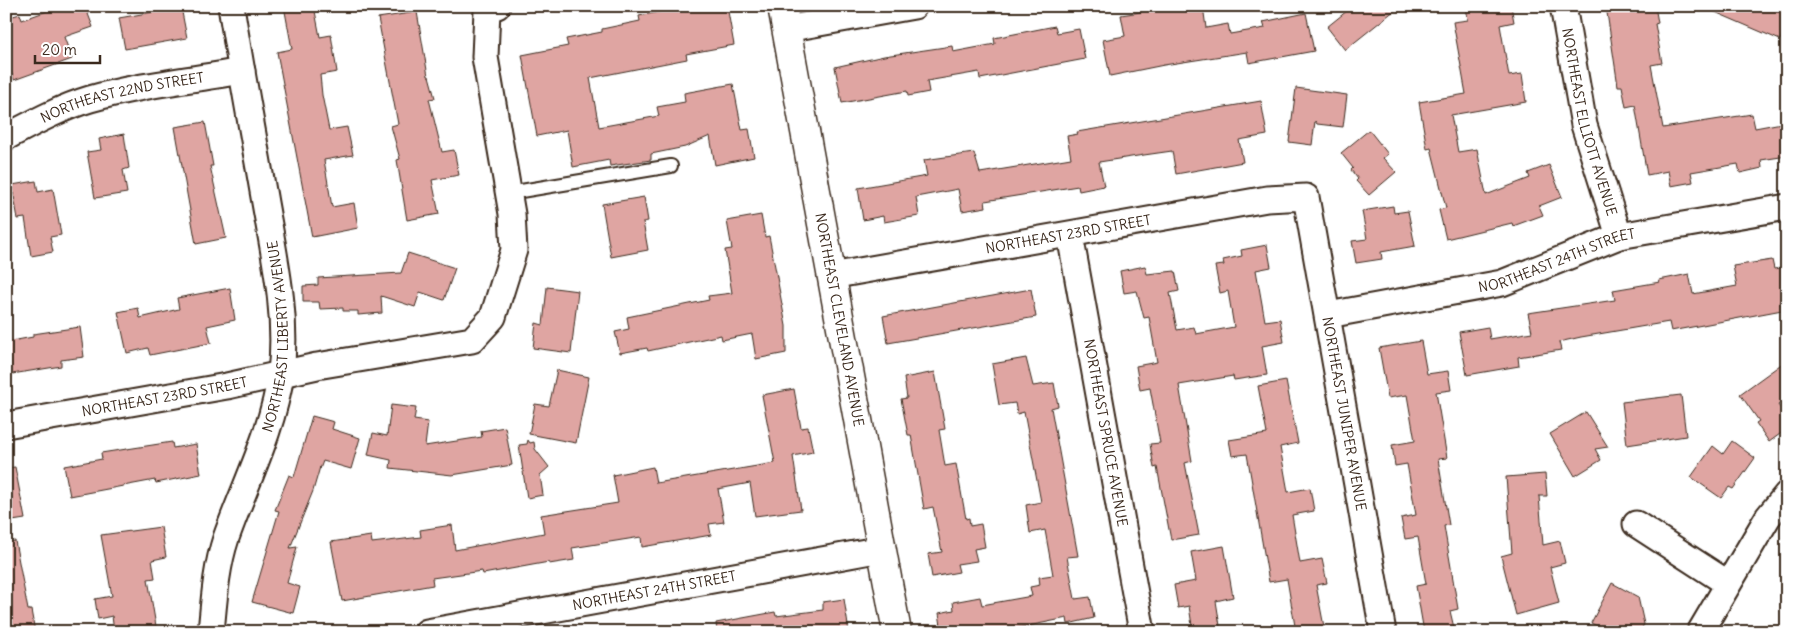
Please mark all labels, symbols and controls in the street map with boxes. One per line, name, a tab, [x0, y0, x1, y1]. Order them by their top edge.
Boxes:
street label: NORTHEAST ELLIOTT AVENUE	[1558, 27, 1621, 218]
scale bar	[35, 32, 100, 64]
text: 20 m	[42, 40, 77, 59]
street label: NORTHEAST 22ND STREET	[38, 68, 205, 127]
street label: NORTHEAST CLEVELAND AVENUE	[811, 211, 868, 428]
street label: NORTHEAST 23RD STREET	[984, 211, 1153, 258]
street label: NORTHEAST 24TH STREET	[1477, 224, 1636, 296]
street label: NORTHEAST LIBERTY AVENUE	[258, 239, 292, 434]
street label: NORTHEAST JUNIPER AVENUE	[1318, 315, 1370, 512]
street label: NORTHEAST SPRUCE AVENUE	[1080, 337, 1132, 528]
street label: NORTHEAST 23RD STREET	[80, 373, 249, 420]
street label: NORTHEAST 24TH STREET	[571, 567, 738, 614]

